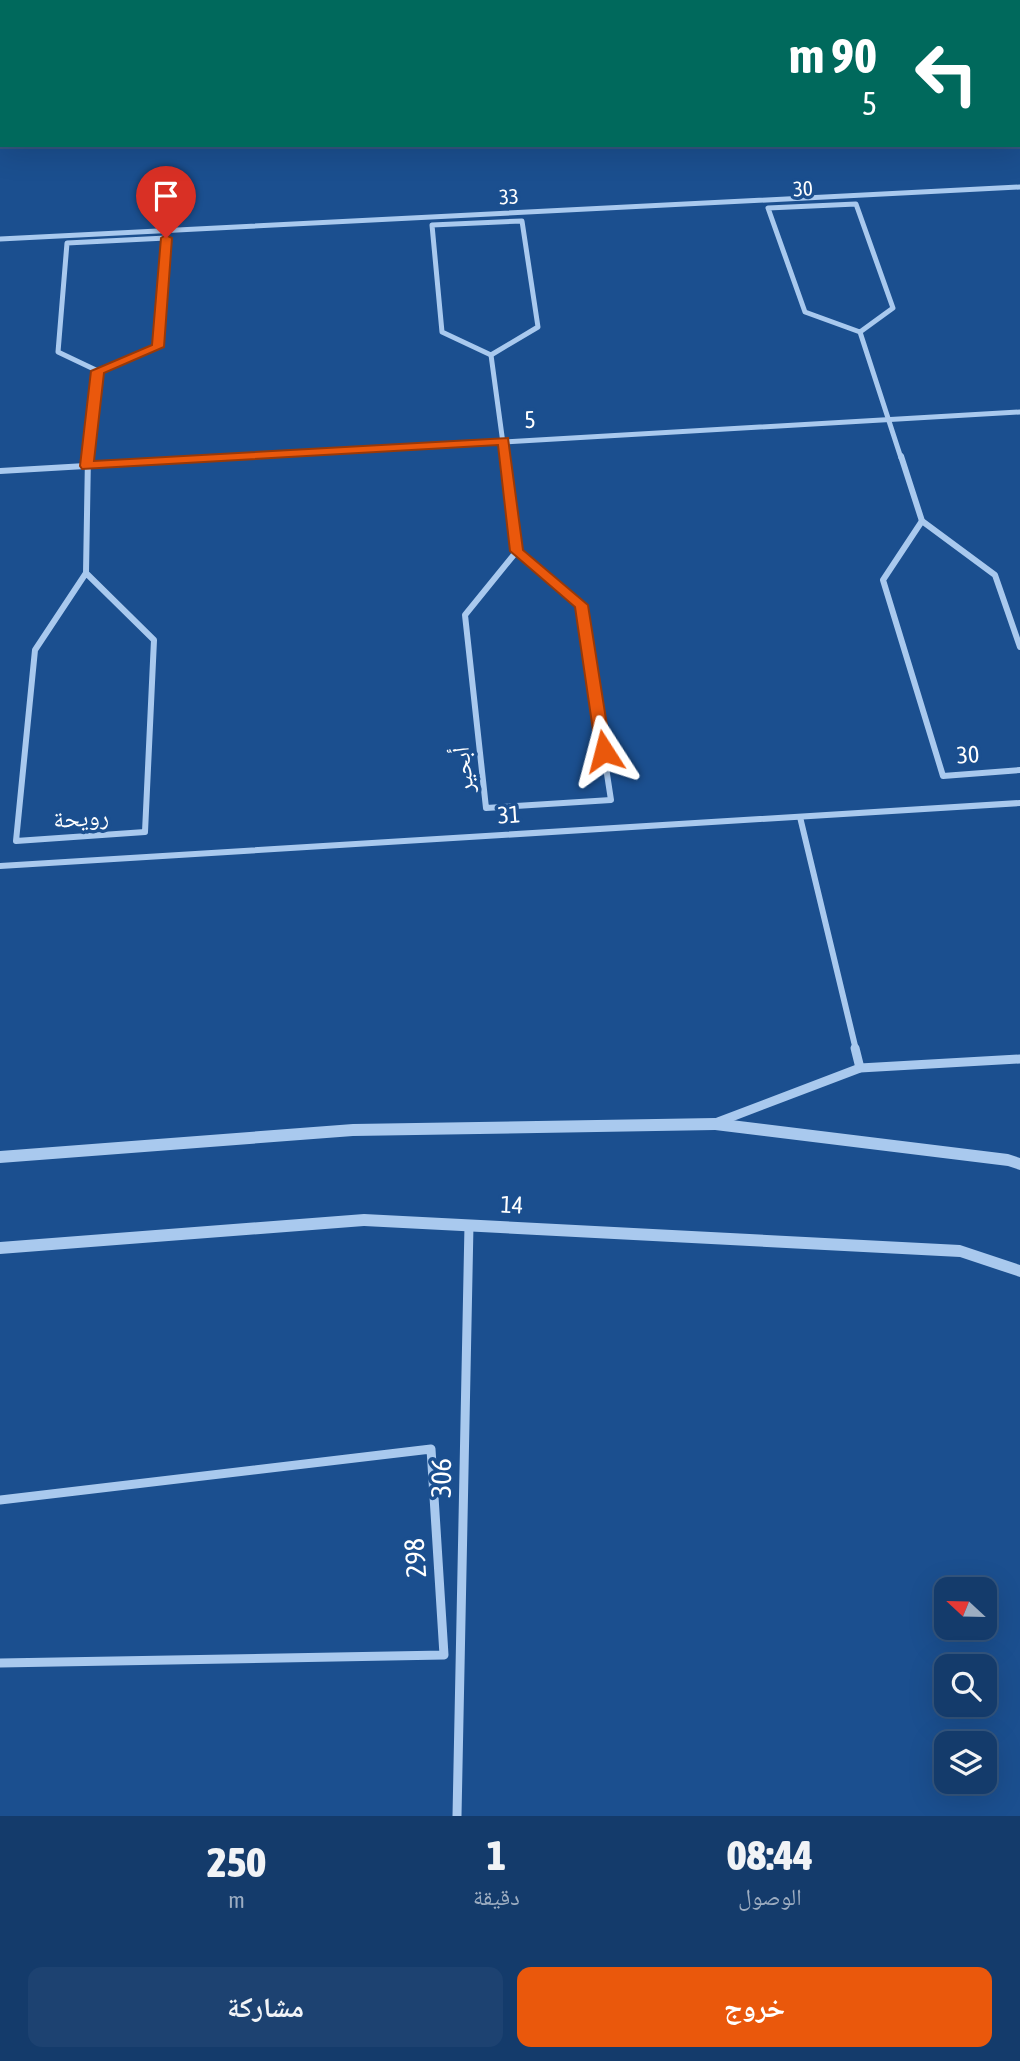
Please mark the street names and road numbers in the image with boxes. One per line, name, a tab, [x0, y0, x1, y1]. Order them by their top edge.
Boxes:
street label: 30	[792, 175, 814, 201]
street label: 33	[498, 184, 519, 209]
street label: 5	[524, 406, 536, 433]
street label: 30	[956, 740, 980, 769]
street label: أبحير	[447, 745, 479, 796]
street label: 31	[497, 800, 521, 829]
street label: رويحة	[52, 802, 110, 833]
street label: 14	[500, 1190, 524, 1219]
street label: 306	[425, 1458, 457, 1498]
street label: 298	[398, 1537, 432, 1579]

